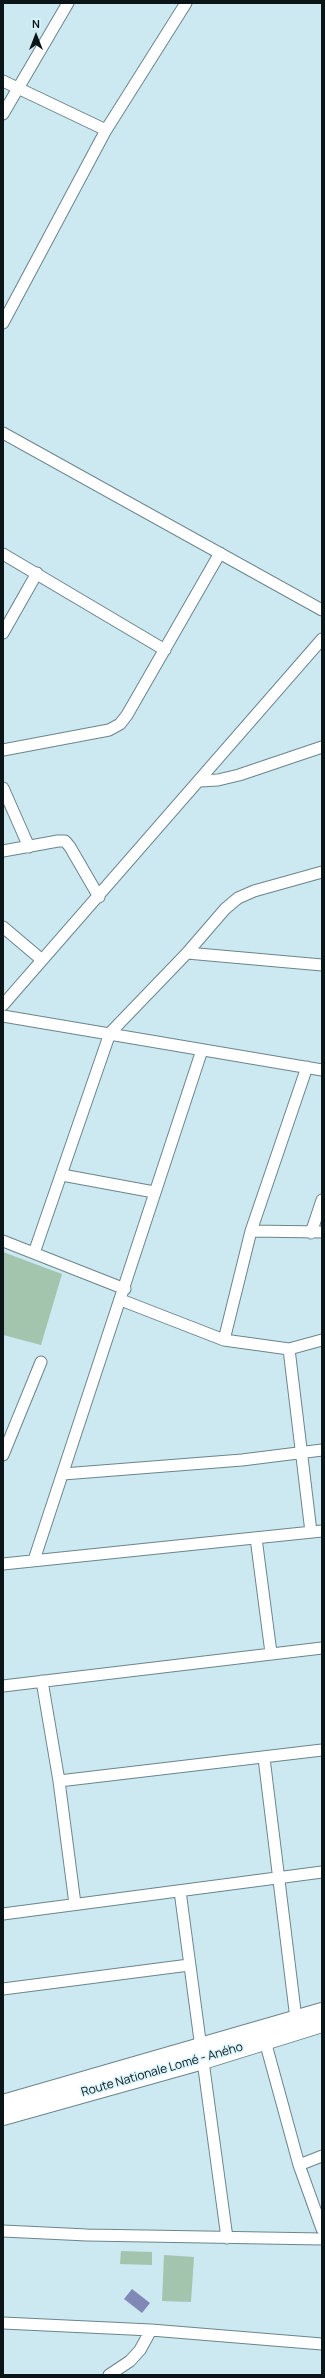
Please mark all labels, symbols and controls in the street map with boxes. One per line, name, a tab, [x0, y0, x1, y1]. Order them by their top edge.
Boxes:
north arrow	[16, 16, 56, 56]
text: N	[32, 16, 40, 31]
street label: Route Nationale Lomé - Aného	[79, 2040, 245, 2100]

